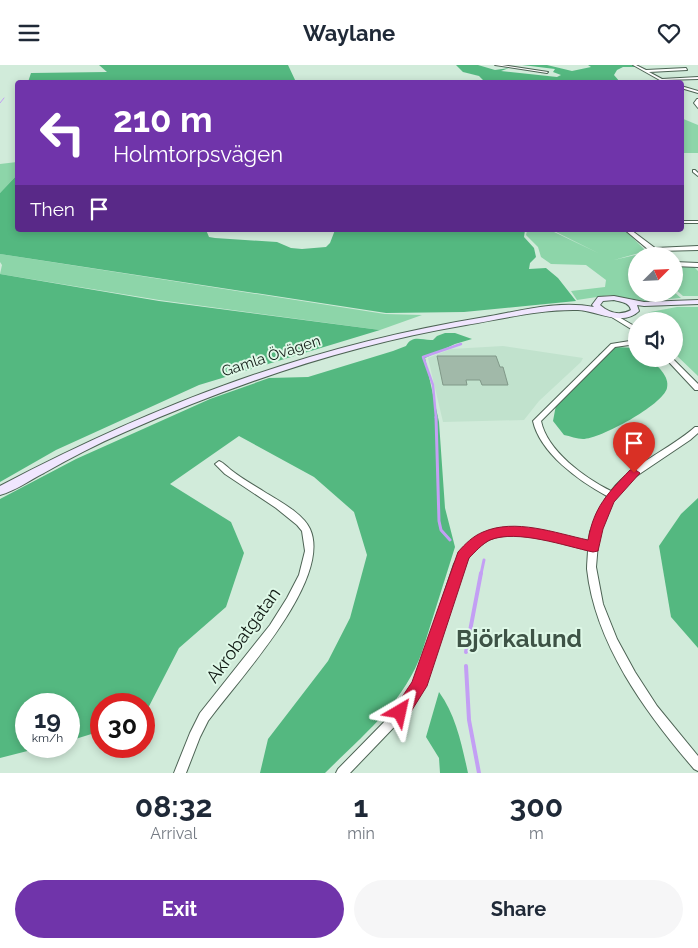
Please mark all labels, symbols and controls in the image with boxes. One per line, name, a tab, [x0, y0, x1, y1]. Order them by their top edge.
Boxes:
icon: menu	[15, 19, 43, 47]
icon: heart	[655, 19, 683, 47]
text: Waylane	[303, 20, 395, 46]
text: 210 m	[113, 99, 213, 140]
icon: left	[30, 100, 95, 165]
text: Holmtorpsvägen	[113, 141, 283, 167]
icon: arrive	[85, 195, 113, 223]
text: Then	[30, 198, 75, 220]
north arrow	[628, 247, 682, 303]
map controls	[628, 247, 683, 367]
button: sound	[628, 312, 683, 367]
street label: Gamla Övägen	[219, 331, 323, 380]
pin	[613, 422, 655, 473]
icon: arrive	[620, 429, 648, 457]
street label: Akrobatgatan	[201, 583, 285, 687]
district label: Björkalund	[456, 624, 582, 653]
position arrow	[373, 685, 425, 737]
speed limit sign: 30	[90, 693, 155, 758]
text: 19	[34, 704, 61, 734]
text: km/h	[32, 731, 63, 745]
text: 08:32	[135, 789, 212, 824]
text: 1	[354, 789, 368, 824]
text: 300	[510, 789, 563, 824]
text: Arrival	[150, 824, 197, 843]
text: min	[347, 824, 375, 843]
text: m	[529, 824, 544, 843]
button: Exit	[15, 880, 344, 938]
button: Share	[354, 880, 683, 938]

